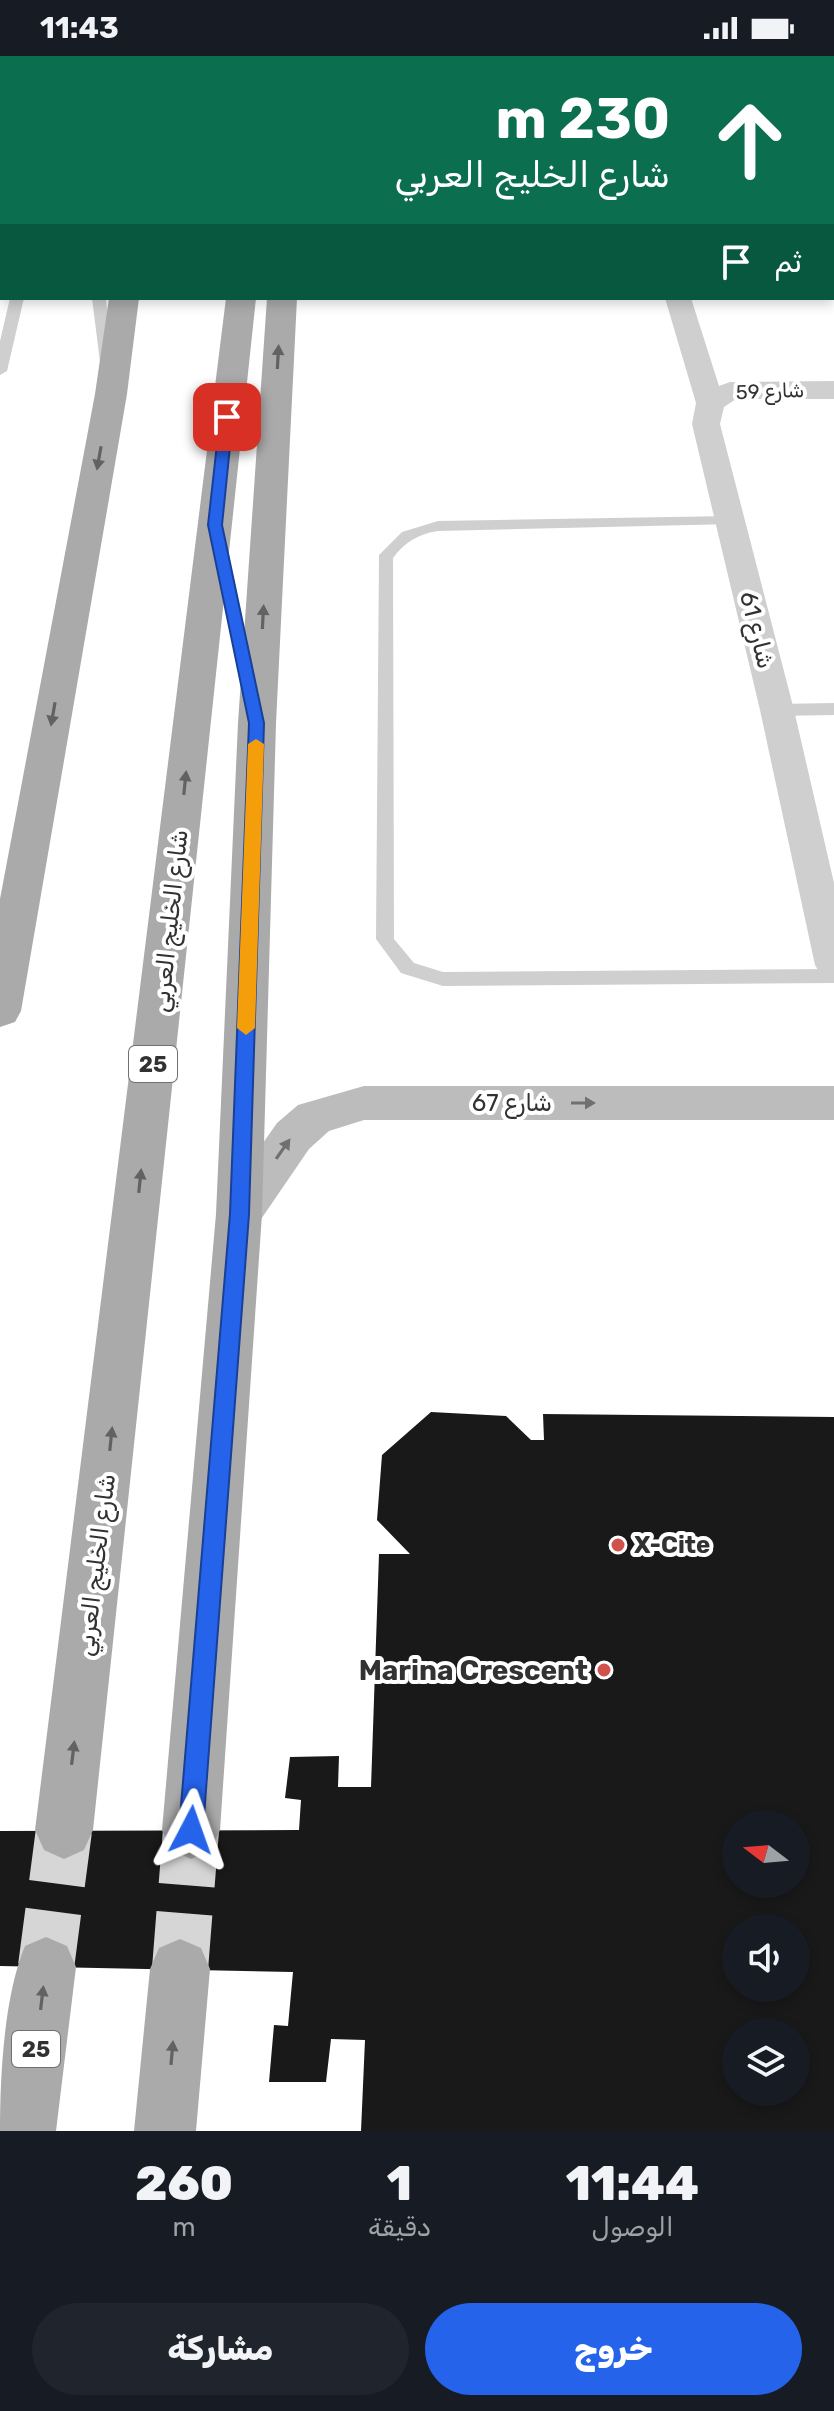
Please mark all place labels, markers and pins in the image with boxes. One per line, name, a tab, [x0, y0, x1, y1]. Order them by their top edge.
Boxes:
pin	[193, 383, 261, 451]
place label: X-Cite	[634, 1531, 710, 1559]
marker: X-Cite	[609, 1536, 627, 1554]
place label: Marina Crescent	[359, 1654, 588, 1687]
marker: Marina Crescent	[595, 1661, 613, 1679]

